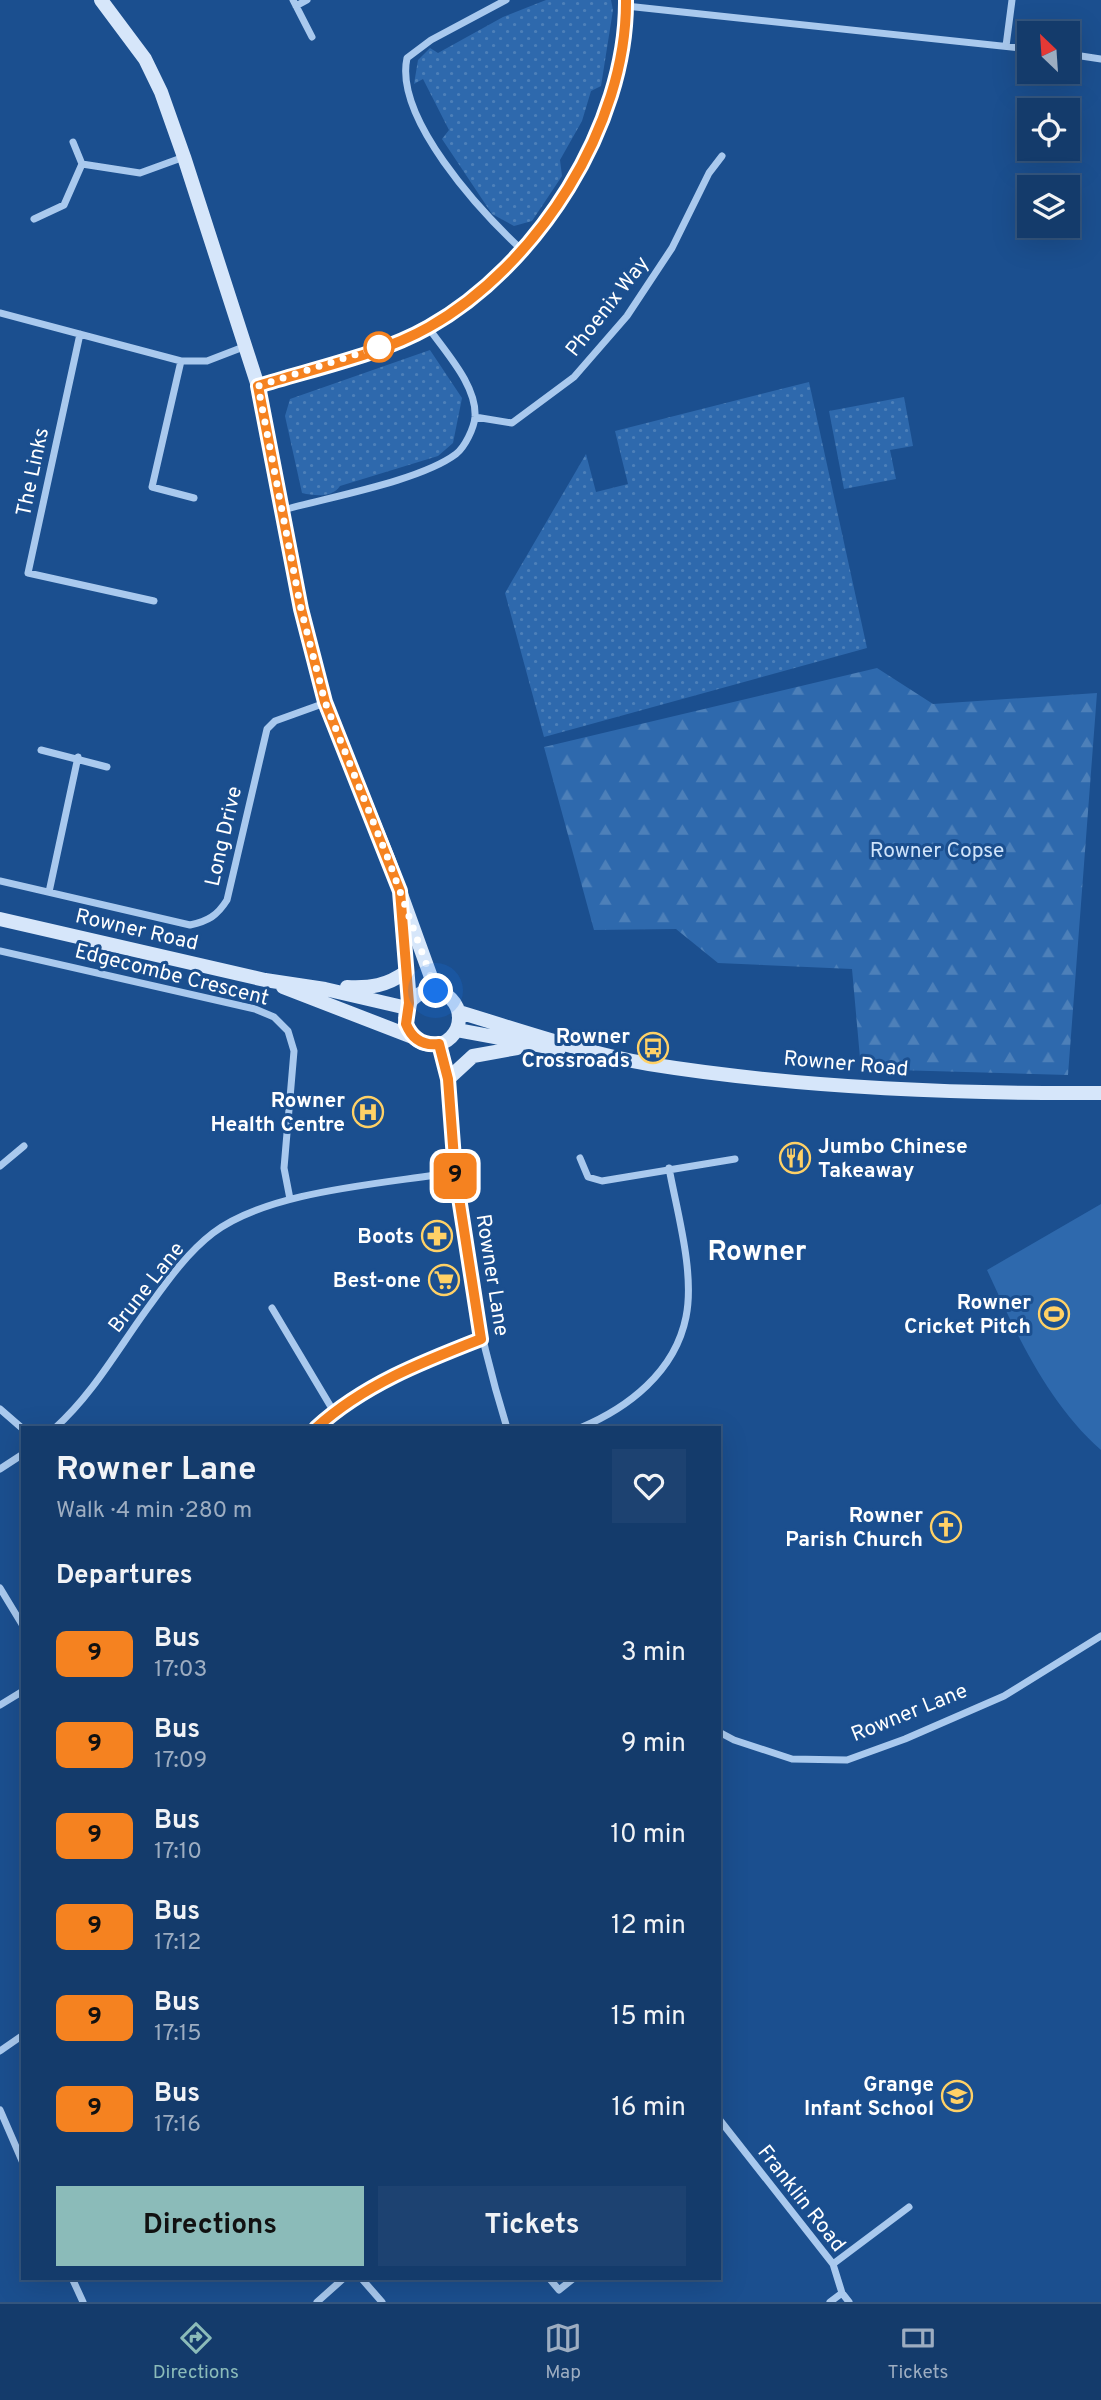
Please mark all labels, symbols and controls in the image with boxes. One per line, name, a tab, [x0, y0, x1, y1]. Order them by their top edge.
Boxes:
north arrow	[1017, 21, 1080, 84]
map controls	[1017, 21, 1080, 238]
button: locate	[1017, 98, 1080, 161]
button: layers	[1017, 175, 1080, 238]
street label: Phoenix Way	[560, 251, 656, 363]
unlabelled marker	[364, 332, 394, 362]
street label: The Links	[11, 425, 56, 519]
street label: Long Drive	[200, 784, 249, 889]
park label: Rowner Copse	[870, 838, 1004, 865]
street label: Rowner Road	[73, 903, 201, 958]
street label: Edgecombe Crescent	[72, 938, 271, 1013]
your location	[418, 973, 453, 1008]
place label: Rowner Crossroads	[522, 1024, 630, 1075]
bus stop icon: Rowner Crossroads	[636, 1031, 670, 1065]
street label: Rowner Road	[782, 1046, 909, 1083]
place label: Rowner Health Centre	[210, 1088, 345, 1139]
hospital icon: Rowner Health Centre	[351, 1095, 385, 1129]
place label: Jumbo Chinese Takeaway	[818, 1134, 968, 1185]
restaurant icon: Jumbo Chinese Takeaway	[778, 1141, 812, 1175]
line badge: 9	[432, 1153, 478, 1199]
text: 9	[448, 1161, 462, 1191]
street label: Rowner Lane	[469, 1212, 514, 1338]
pharmacy icon: Boots	[420, 1219, 454, 1253]
place label: Boots	[357, 1224, 414, 1251]
district label: Rowner	[707, 1235, 807, 1271]
street label: Brune Lane	[103, 1237, 191, 1339]
supermarket icon: Best-one	[427, 1263, 461, 1297]
place label: Best-one	[333, 1268, 421, 1295]
place label: Rowner Cricket Pitch	[904, 1290, 1031, 1341]
sports icon: Rowner Cricket Pitch	[1037, 1297, 1071, 1331]
button: heart	[612, 1449, 686, 1523]
text: Rowner Lane	[56, 1450, 256, 1492]
text: Walk · 4 min · 280 m	[56, 1497, 252, 1526]
place label: Rowner Parish Church	[785, 1503, 923, 1554]
church icon: Rowner Parish Church	[929, 1510, 963, 1544]
text: Departures	[56, 1560, 193, 1593]
text: Bus	[154, 1623, 200, 1656]
text: 3 min	[621, 1637, 686, 1670]
text: 9	[87, 1639, 102, 1669]
text: 17:03	[154, 1656, 207, 1685]
street label: Rowner Lane	[847, 1678, 972, 1749]
text: Bus	[154, 1714, 200, 1747]
text: 9 min	[621, 1728, 686, 1761]
text: 9	[87, 1730, 102, 1760]
text: 17:09	[154, 1747, 207, 1776]
text: Bus	[154, 1805, 200, 1838]
text: 10 min	[610, 1819, 686, 1852]
text: 9	[87, 1821, 102, 1851]
text: 17:10	[154, 1838, 202, 1867]
text: Bus	[154, 1896, 200, 1929]
text: 12 min	[611, 1910, 686, 1943]
text: 9	[87, 1912, 102, 1942]
text: 17:12	[154, 1929, 201, 1958]
text: Bus	[154, 1987, 200, 2020]
text: 15 min	[611, 2001, 686, 2034]
text: 9	[87, 2003, 102, 2033]
text: 17:15	[154, 2020, 202, 2049]
place label: Grange Infant School	[804, 2072, 934, 2123]
text: Bus	[154, 2078, 200, 2111]
school or university icon: Grange Infant School	[940, 2079, 974, 2113]
text: 16 min	[611, 2092, 686, 2125]
text: 9	[87, 2094, 102, 2124]
text: 17:16	[154, 2111, 201, 2140]
street label: Franklin Road	[751, 2140, 851, 2258]
button: Directions	[56, 2186, 364, 2266]
button: Tickets	[378, 2186, 686, 2266]
tab: Directions	[153, 2319, 239, 2385]
tab: Map	[544, 2319, 582, 2385]
tab: Tickets	[887, 2319, 948, 2385]

